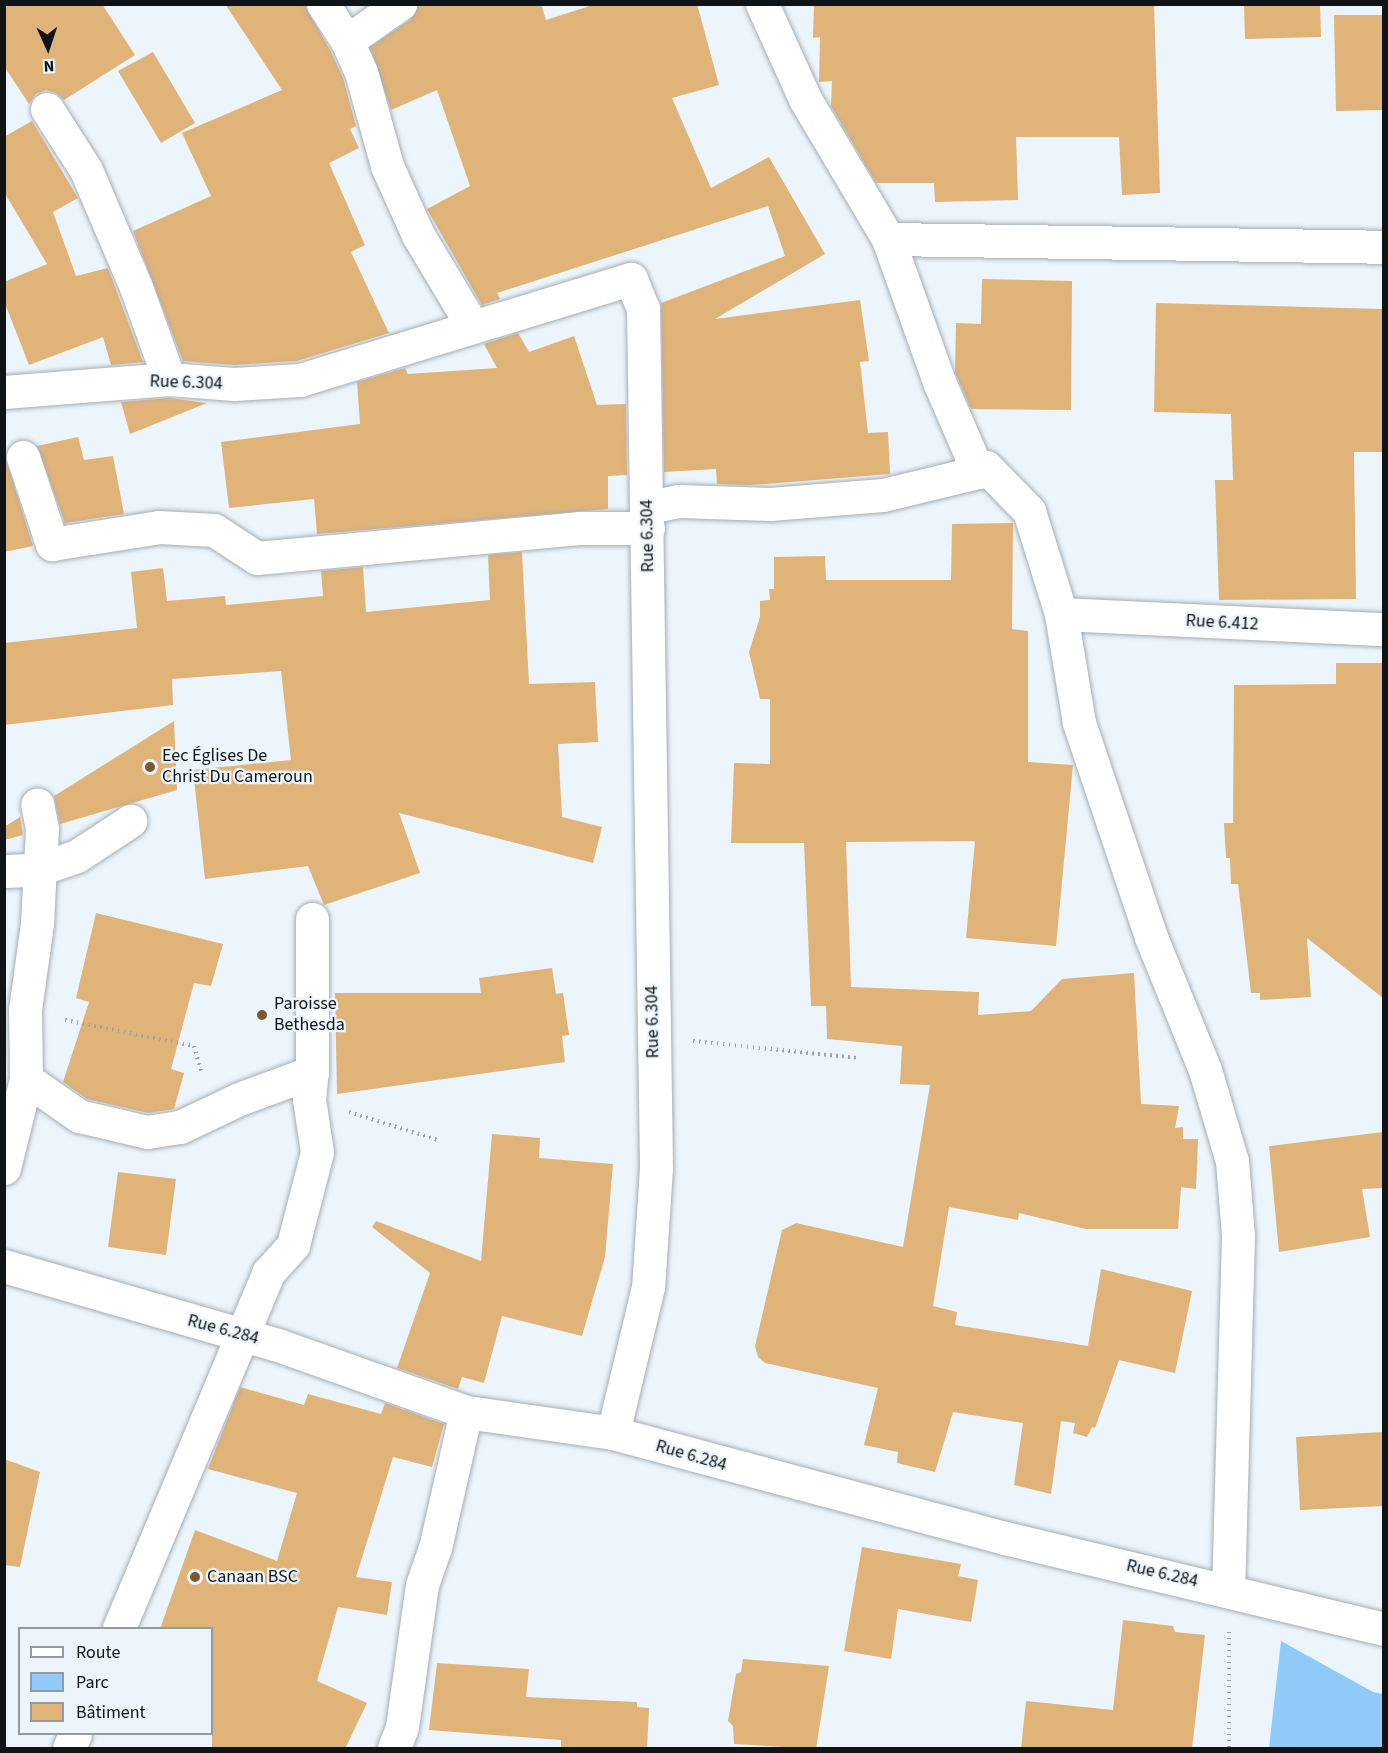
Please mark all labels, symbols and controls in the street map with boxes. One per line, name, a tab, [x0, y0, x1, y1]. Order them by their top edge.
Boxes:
north arrow	[18, 18, 78, 78]
text: N	[43, 55, 55, 77]
street label: Rue 6.304	[149, 371, 223, 395]
street label: Rue 6.304	[637, 499, 659, 573]
street label: Rue 6.412	[1185, 610, 1259, 636]
place label: Eec Églises De Christ Du Cameroun	[162, 746, 313, 789]
marker: Eec Églises De Christ Du Cameroun	[143, 760, 157, 774]
street label: Rue 6.304	[642, 985, 664, 1059]
place label: Paroisse Bethesda	[274, 994, 345, 1036]
marker: Paroisse Bethesda	[255, 1008, 269, 1022]
street label: Rue 6.284	[185, 1310, 261, 1350]
street label: Rue 6.284	[653, 1436, 729, 1476]
street label: Rue 6.284	[1124, 1555, 1200, 1593]
place label: Canaan BSC	[207, 1566, 298, 1588]
marker: Canaan BSC	[188, 1570, 202, 1584]
legend	[18, 1627, 213, 1735]
text: Route	[76, 1640, 120, 1665]
text: Parc	[76, 1670, 109, 1695]
text: Bâtiment	[76, 1700, 146, 1725]

